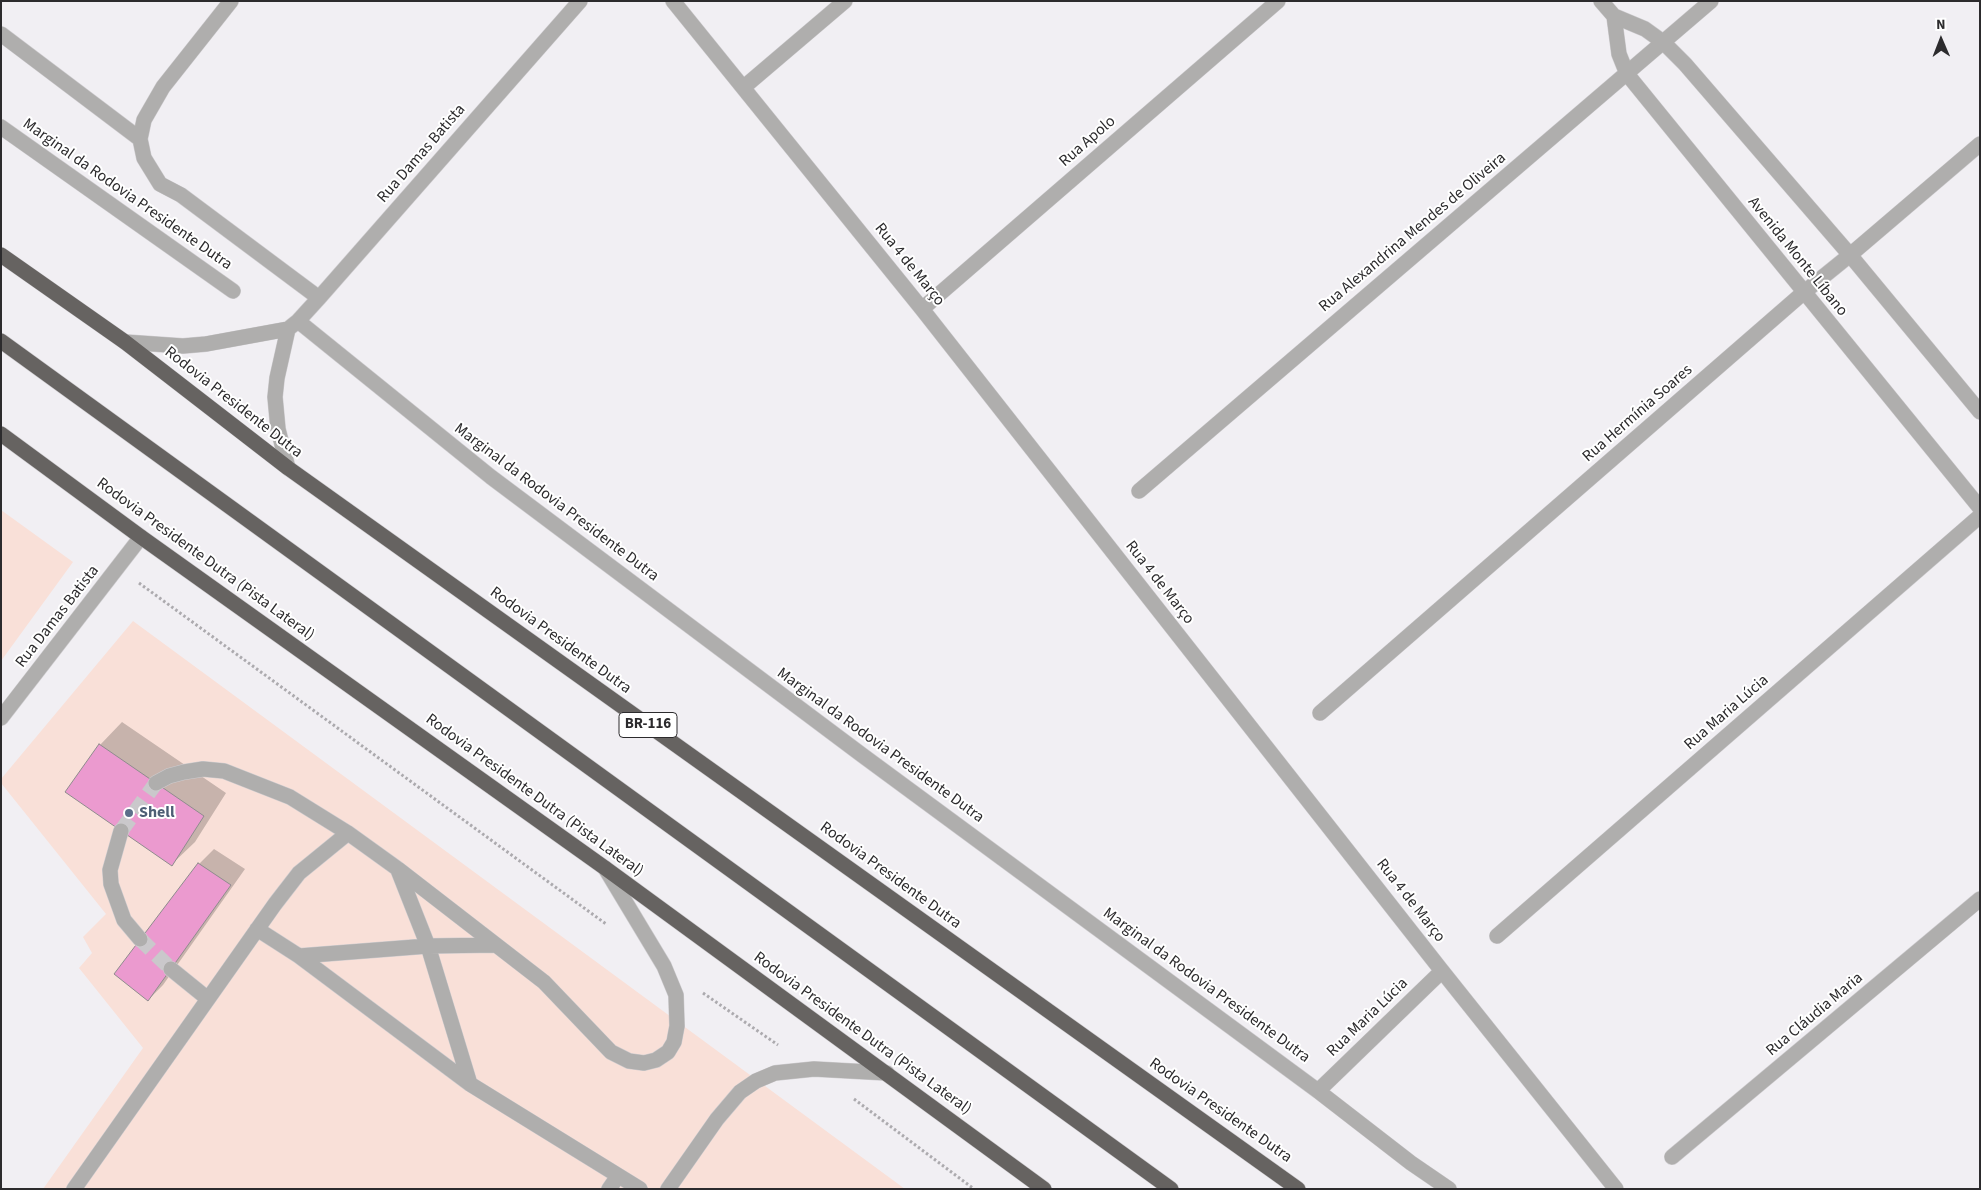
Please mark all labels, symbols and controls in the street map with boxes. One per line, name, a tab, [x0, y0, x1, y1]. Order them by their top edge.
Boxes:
north arrow	[1916, 15, 1966, 65]
text: N	[1936, 15, 1946, 35]
street label: Rua Damas Batista	[374, 101, 470, 207]
street label: Rua Apolo	[1056, 112, 1120, 172]
street label: Marginal da Rodovia Presidente Dutra	[19, 115, 235, 275]
street label: Rua Alexandrina Mendes de Oliveira	[1316, 149, 1510, 317]
street label: Avenida Monte Líbano	[1743, 193, 1851, 321]
street label: Rua 4 de Março	[870, 220, 948, 310]
street label: Rodovia Presidente Dutra	[160, 343, 306, 463]
street label: Rua Hermínia Soares	[1579, 361, 1697, 467]
street label: Marginal da Rodovia Presidente Dutra	[450, 420, 662, 586]
street label: Rodovia Presidente Dutra (Pista Lateral)	[92, 474, 318, 646]
street label: Rua 4 de Março	[1120, 537, 1198, 629]
street label: Rua Damas Batista	[12, 562, 104, 672]
street label: Rodovia Presidente Dutra	[486, 583, 634, 699]
street label: Marginal da Rodovia Presidente Dutra	[773, 664, 987, 828]
street label: Rua Maria Lúcia	[1681, 671, 1773, 755]
street label: Rodovia Presidente Dutra (Pista Lateral)	[421, 710, 647, 882]
road number: BR-116	[619, 712, 677, 738]
place label: Shell	[139, 803, 174, 823]
marker: Shell	[123, 807, 135, 819]
street label: Rodovia Presidente Dutra	[816, 818, 964, 934]
street label: Rua 4 de Março	[1371, 855, 1449, 947]
street label: Marginal da Rodovia Presidente Dutra	[1099, 904, 1313, 1068]
street label: Rodovia Presidente Dutra (Pista Lateral)	[749, 948, 975, 1120]
street label: Rua Cláudia Maria	[1763, 969, 1867, 1061]
street label: Rua Maria Lúcia	[1324, 975, 1412, 1061]
street label: Rodovia Presidente Dutra	[1145, 1054, 1295, 1168]

